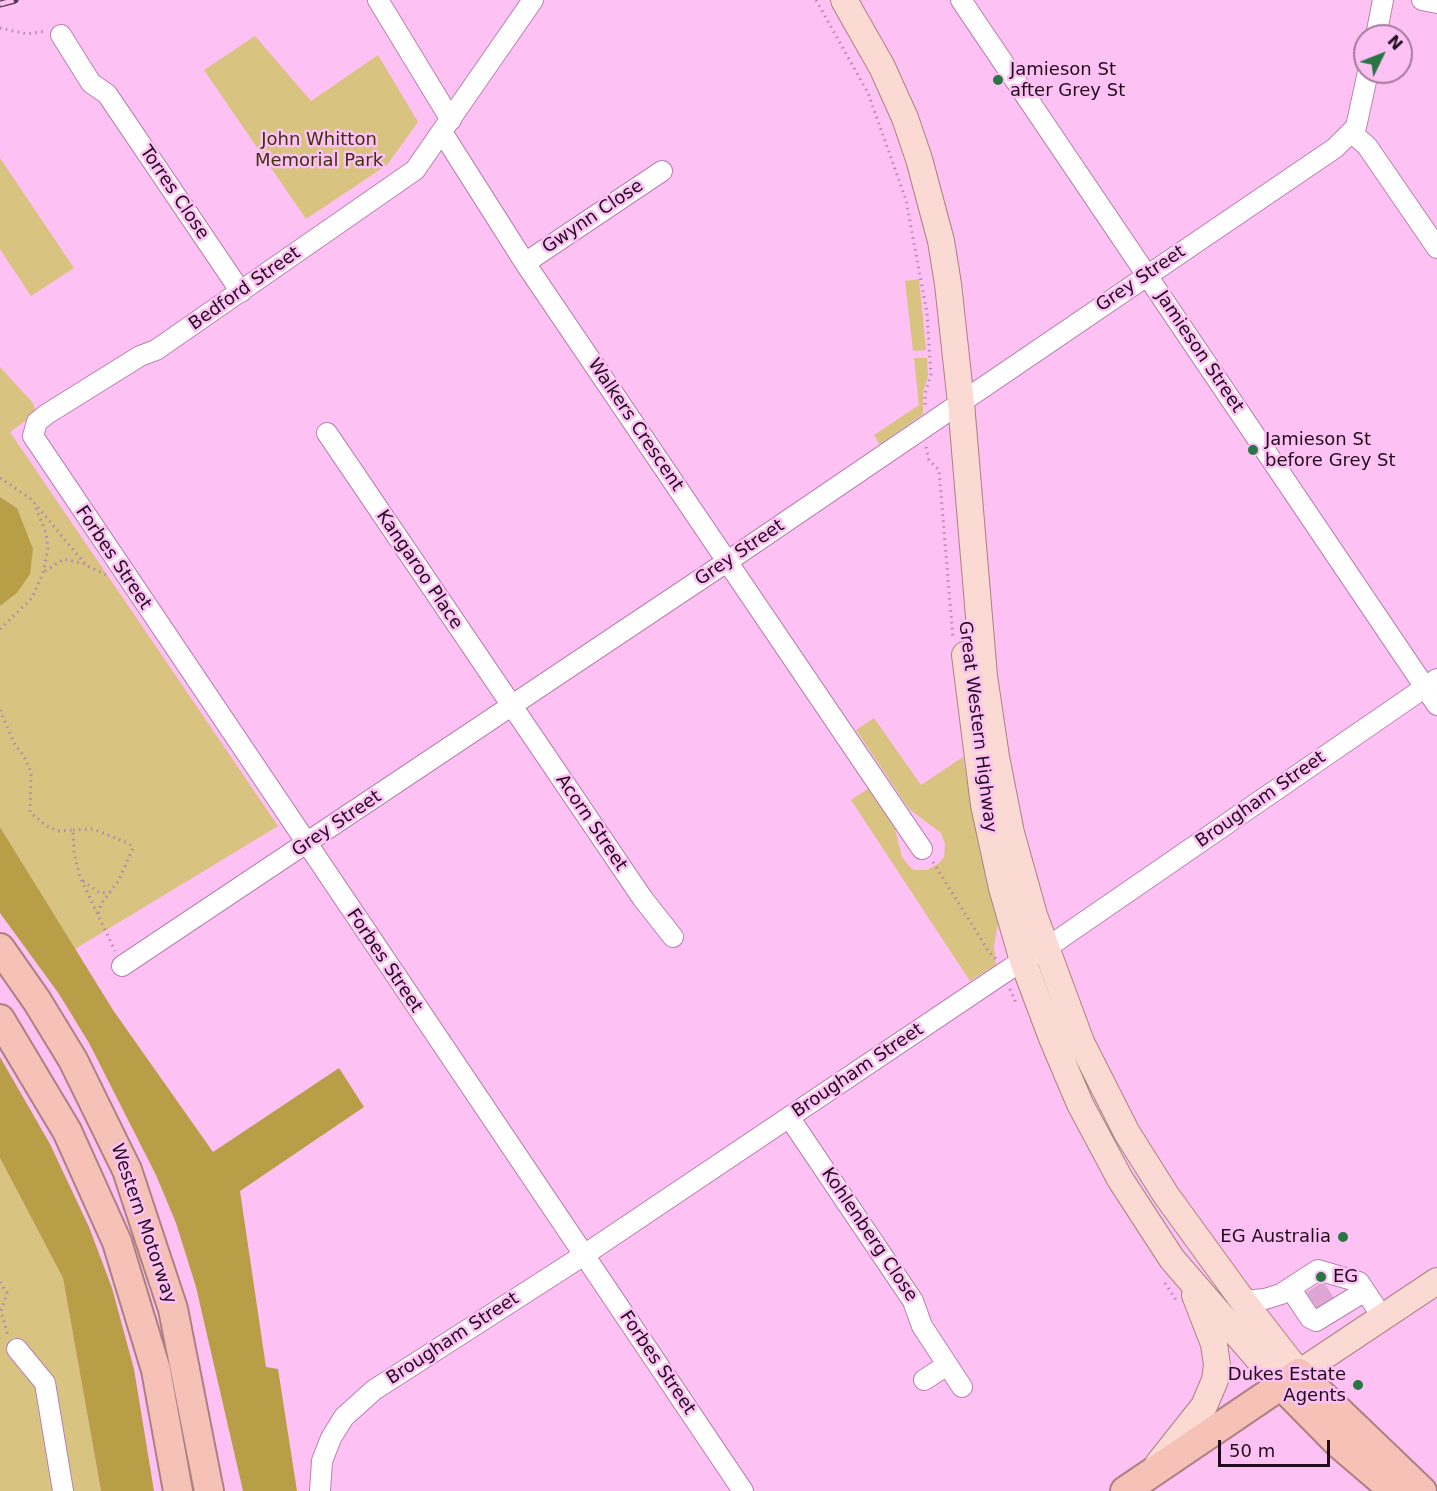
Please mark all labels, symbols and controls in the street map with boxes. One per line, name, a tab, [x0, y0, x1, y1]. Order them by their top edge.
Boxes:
north arrow	[1353, 24, 1413, 84]
text: N	[1384, 31, 1407, 54]
place label: Jamieson St after Grey St	[1010, 59, 1125, 101]
marker: Jamieson St after Grey St	[991, 73, 1005, 87]
park label: John Whitton Memorial Park	[255, 129, 383, 172]
street label: Torres Close	[135, 142, 213, 244]
street label: Gwynn Close	[539, 175, 647, 259]
street label: Grey Street	[1092, 241, 1190, 317]
street label: Bedford Street	[185, 243, 305, 335]
street label: Jamieson Street	[1150, 287, 1248, 417]
street label: Walkers Crescent	[583, 355, 687, 495]
place label: Jamieson St before Grey St	[1265, 429, 1396, 472]
marker: Jamieson St before Grey St	[1246, 443, 1260, 457]
street label: Forbes Street	[70, 502, 156, 614]
street label: Kangaroo Place	[371, 506, 467, 634]
street label: Grey Street	[691, 515, 789, 591]
street label: Great Western Highway	[953, 620, 1001, 834]
street label: Brougham Street	[1192, 747, 1330, 853]
street label: Acorn Street	[551, 771, 631, 875]
street label: Grey Street	[288, 786, 386, 862]
street label: Forbes Street	[341, 905, 427, 1017]
street label: Brougham Street	[788, 1019, 928, 1123]
street label: Western Motorway	[105, 1141, 181, 1307]
street label: Kohlenberg Close	[816, 1164, 922, 1306]
place label: EG Australia	[1220, 1226, 1331, 1248]
marker: EG Australia	[1336, 1230, 1350, 1244]
place label: EG	[1333, 1266, 1358, 1288]
marker: EG	[1314, 1270, 1328, 1284]
street label: Brougham Street	[383, 1288, 523, 1390]
street label: Forbes Street	[614, 1307, 700, 1419]
place label: Dukes Estate Agents	[1228, 1364, 1346, 1406]
marker: Dukes Estate Agents	[1351, 1378, 1365, 1392]
scale bar	[1221, 1428, 1334, 1466]
text: 50 m	[1229, 1440, 1275, 1461]

